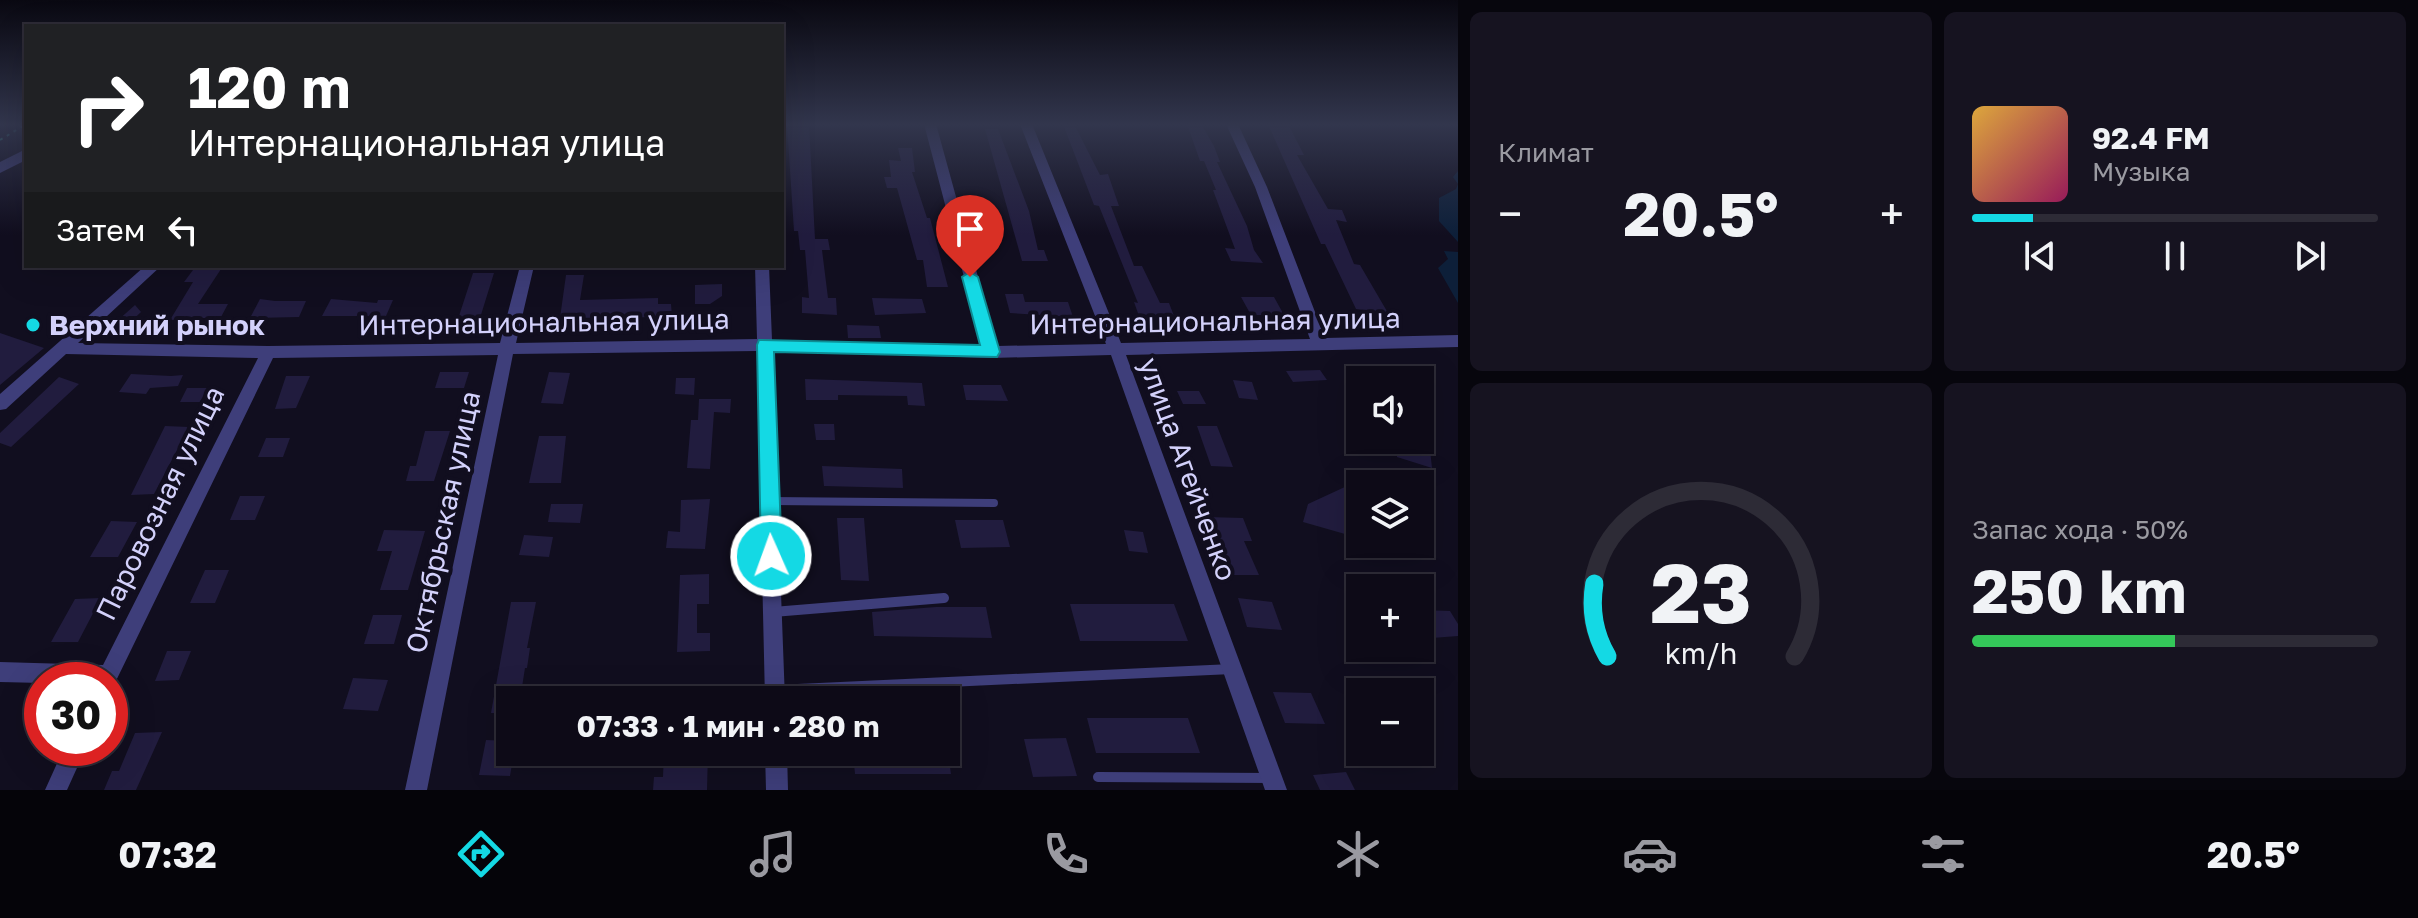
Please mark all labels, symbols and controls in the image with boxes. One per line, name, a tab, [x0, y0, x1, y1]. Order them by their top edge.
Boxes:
text: 120 m	[188, 53, 350, 120]
icon: right	[56, 56, 160, 160]
text: 92.4 FM	[2092, 120, 2210, 156]
text: Интернациональная улица	[188, 121, 665, 164]
text: Климат	[1498, 137, 1594, 168]
text: Музыка	[2092, 156, 2190, 187]
text: 20.5°	[1624, 177, 1778, 249]
text: −	[1498, 187, 1522, 240]
text: +	[1880, 187, 1904, 240]
pin	[936, 195, 1004, 277]
icon: arrive	[948, 207, 992, 251]
icon: left	[161, 208, 205, 252]
text: Затем	[56, 212, 145, 248]
icon: previous	[2018, 234, 2062, 278]
icon: pause	[2153, 234, 2197, 278]
icon: next	[2288, 234, 2332, 278]
street label: Интернациональная улица	[1029, 301, 1401, 340]
street label: Интернациональная улица	[358, 302, 730, 341]
place label: Верхний рынок	[49, 308, 265, 341]
marker: Верхний рынок	[24, 316, 42, 334]
street label: улица Агейченко	[1133, 353, 1244, 585]
map controls	[1346, 366, 1434, 766]
button: sound	[1346, 366, 1434, 454]
street label: Паровозная улица	[89, 380, 231, 625]
street label: Октябрьская улица	[399, 388, 486, 656]
button: layers	[1346, 470, 1434, 558]
position arrow	[729, 514, 813, 598]
text: Запас хода · 50%	[1972, 514, 2188, 545]
text: 23	[1650, 540, 1752, 640]
text: 250 km	[1972, 554, 2187, 626]
button: +	[1346, 574, 1434, 662]
text: km/h	[1665, 636, 1737, 670]
speed limit sign: 30	[24, 662, 128, 766]
button: −	[1346, 678, 1434, 766]
text: 07:33 · 1 мин · 280 m	[576, 708, 880, 744]
icon: directions	[453, 826, 509, 882]
icon: music	[745, 826, 801, 882]
icon: phone	[1038, 826, 1094, 882]
icon: climate	[1330, 826, 1386, 882]
icon: car	[1622, 826, 1678, 882]
icon: filters	[1915, 826, 1971, 882]
text: 07:32	[118, 833, 217, 876]
text: 20.5°	[2207, 833, 2300, 876]

